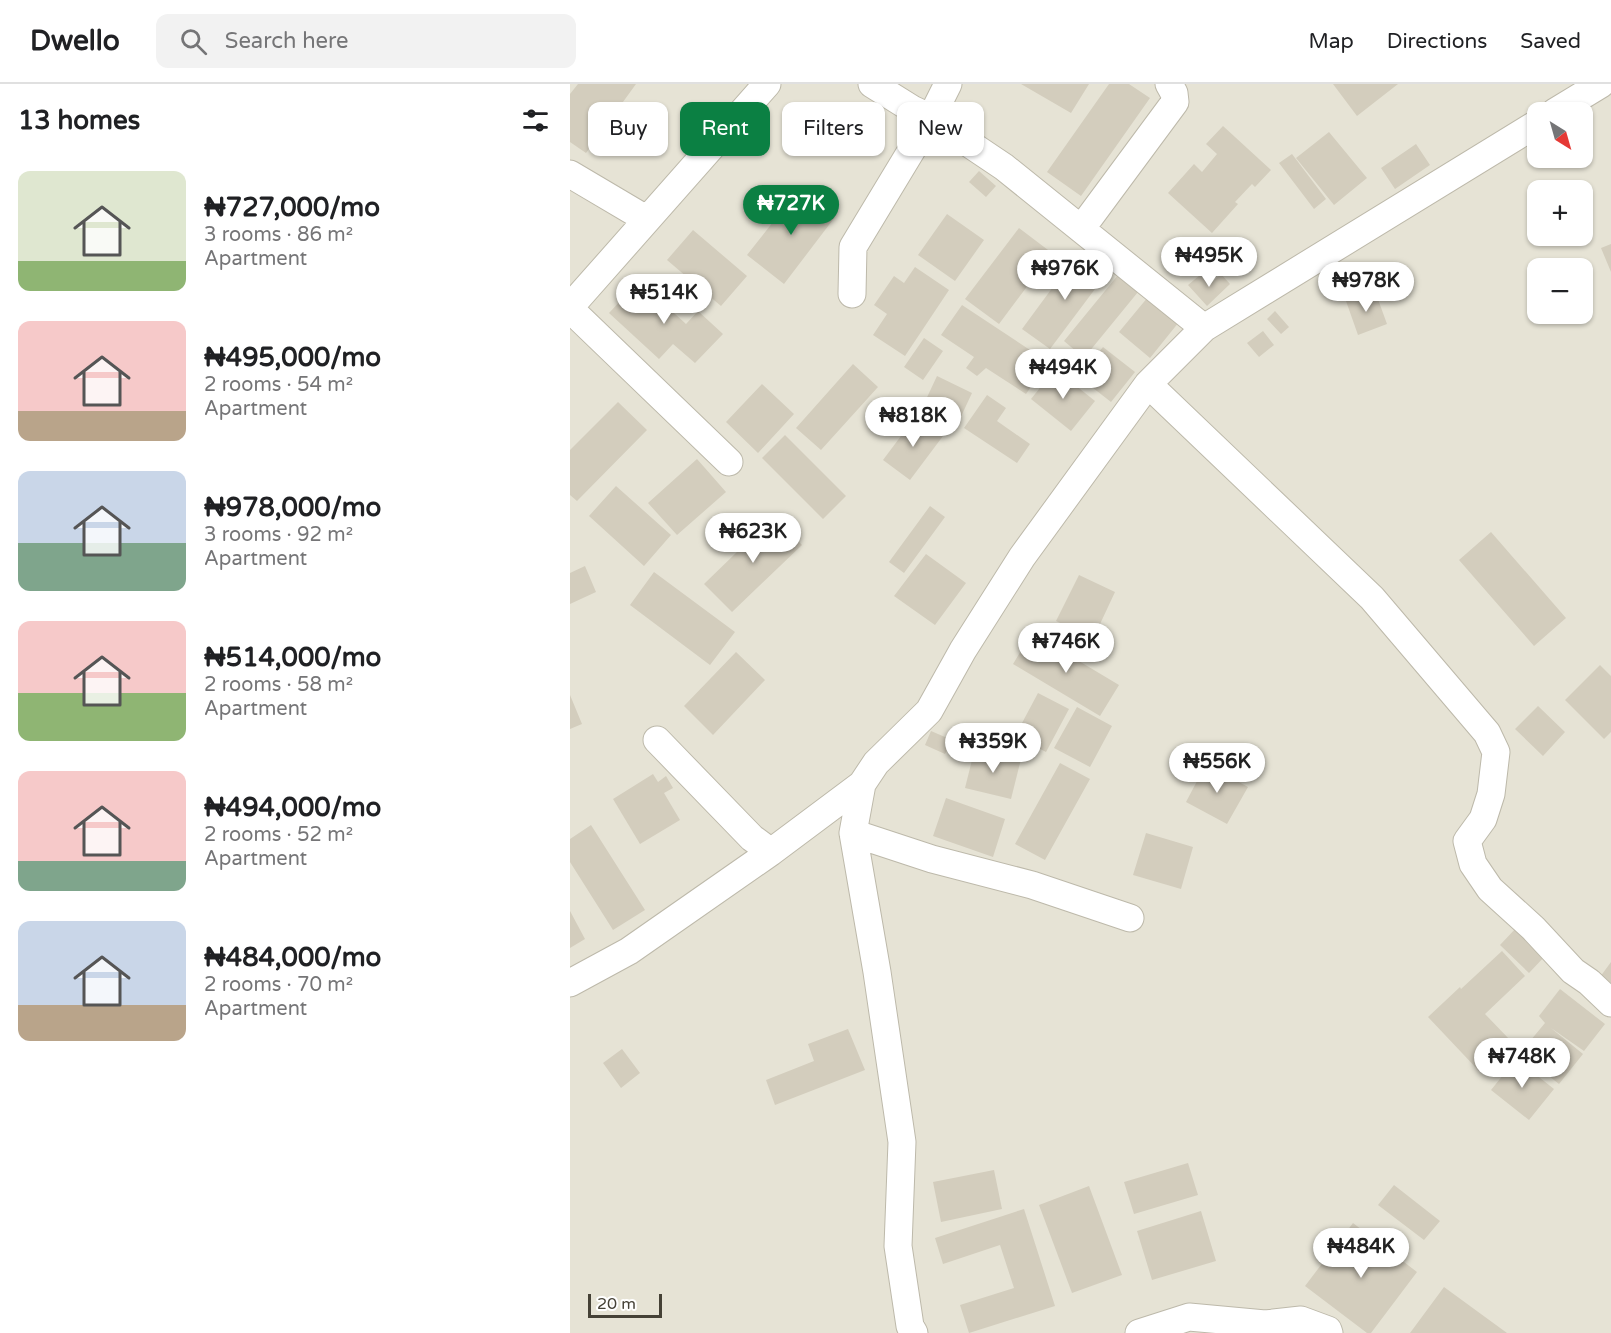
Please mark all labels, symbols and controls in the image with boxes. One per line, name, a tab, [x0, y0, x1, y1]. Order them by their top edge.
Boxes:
search box	[156, 14, 576, 68]
text: Dwello	[30, 24, 120, 58]
icon: search	[177, 25, 210, 58]
text: Search here	[225, 28, 349, 54]
text: Map	[1308, 29, 1354, 54]
text: Directions	[1387, 29, 1487, 54]
text: Saved	[1520, 29, 1581, 54]
chip: Buy	[588, 102, 668, 156]
chip: Rent	[680, 102, 770, 156]
chip: Filters	[782, 102, 885, 156]
chip: New	[897, 102, 984, 156]
north arrow	[1527, 102, 1593, 168]
map controls	[1527, 102, 1593, 324]
icon: filters	[519, 104, 552, 137]
text: 13 homes	[18, 105, 140, 136]
button: +	[1527, 180, 1593, 246]
pin: ₦727K	[749, 185, 833, 236]
text: ₦727,000/mo	[204, 192, 380, 223]
text: ₦727K	[757, 192, 825, 216]
icon: home	[66, 195, 138, 267]
text: 3 rooms · 86 m²	[204, 223, 353, 247]
pin: ₦495K	[1167, 237, 1251, 288]
text: ₦495K	[1175, 244, 1243, 268]
text: Apartment	[204, 247, 307, 271]
pin: ₦976K	[1023, 250, 1107, 301]
text: ₦976K	[1031, 257, 1099, 281]
button: −	[1527, 258, 1593, 324]
pin: ₦978K	[1324, 262, 1408, 313]
text: ₦978K	[1332, 269, 1400, 293]
pin: ₦514K	[622, 274, 706, 325]
text: ₦514K	[630, 281, 698, 305]
text: ₦495,000/mo	[204, 342, 381, 373]
icon: home	[66, 345, 138, 417]
pin: ₦494K	[1021, 349, 1105, 400]
text: ₦494K	[1029, 356, 1097, 380]
text: 2 rooms · 54 m²	[204, 373, 353, 397]
text: Apartment	[204, 397, 307, 421]
pin: ₦818K	[871, 397, 955, 448]
text: ₦818K	[879, 404, 947, 428]
text: ₦978,000/mo	[204, 492, 381, 523]
icon: home	[66, 495, 138, 567]
pin: ₦623K	[711, 513, 795, 564]
text: ₦623K	[719, 520, 787, 544]
text: 3 rooms · 92 m²	[204, 523, 353, 547]
text: Apartment	[204, 547, 307, 571]
pin: ₦746K	[1024, 623, 1108, 674]
text: ₦746K	[1032, 630, 1100, 654]
text: ₦514,000/mo	[204, 642, 381, 673]
icon: home	[66, 645, 138, 717]
text: 2 rooms · 58 m²	[204, 673, 353, 697]
text: Apartment	[204, 697, 307, 721]
pin: ₦359K	[951, 723, 1035, 774]
text: ₦359K	[959, 730, 1027, 754]
pin: ₦556K	[1175, 743, 1259, 794]
text: ₦556K	[1183, 750, 1251, 774]
text: ₦494,000/mo	[204, 792, 381, 823]
icon: home	[66, 795, 138, 867]
text: 2 rooms · 52 m²	[204, 823, 353, 847]
text: Apartment	[204, 847, 307, 871]
text: ₦484,000/mo	[204, 942, 381, 973]
icon: home	[66, 945, 138, 1017]
text: 2 rooms · 70 m²	[204, 973, 353, 997]
text: Apartment	[204, 997, 307, 1021]
pin: ₦748K	[1480, 1038, 1564, 1089]
text: ₦748K	[1488, 1045, 1556, 1069]
pin: ₦484K	[1319, 1228, 1403, 1279]
text: ₦484K	[1327, 1235, 1395, 1259]
scale bar	[588, 1291, 662, 1318]
text: 20 m	[597, 1294, 636, 1314]

